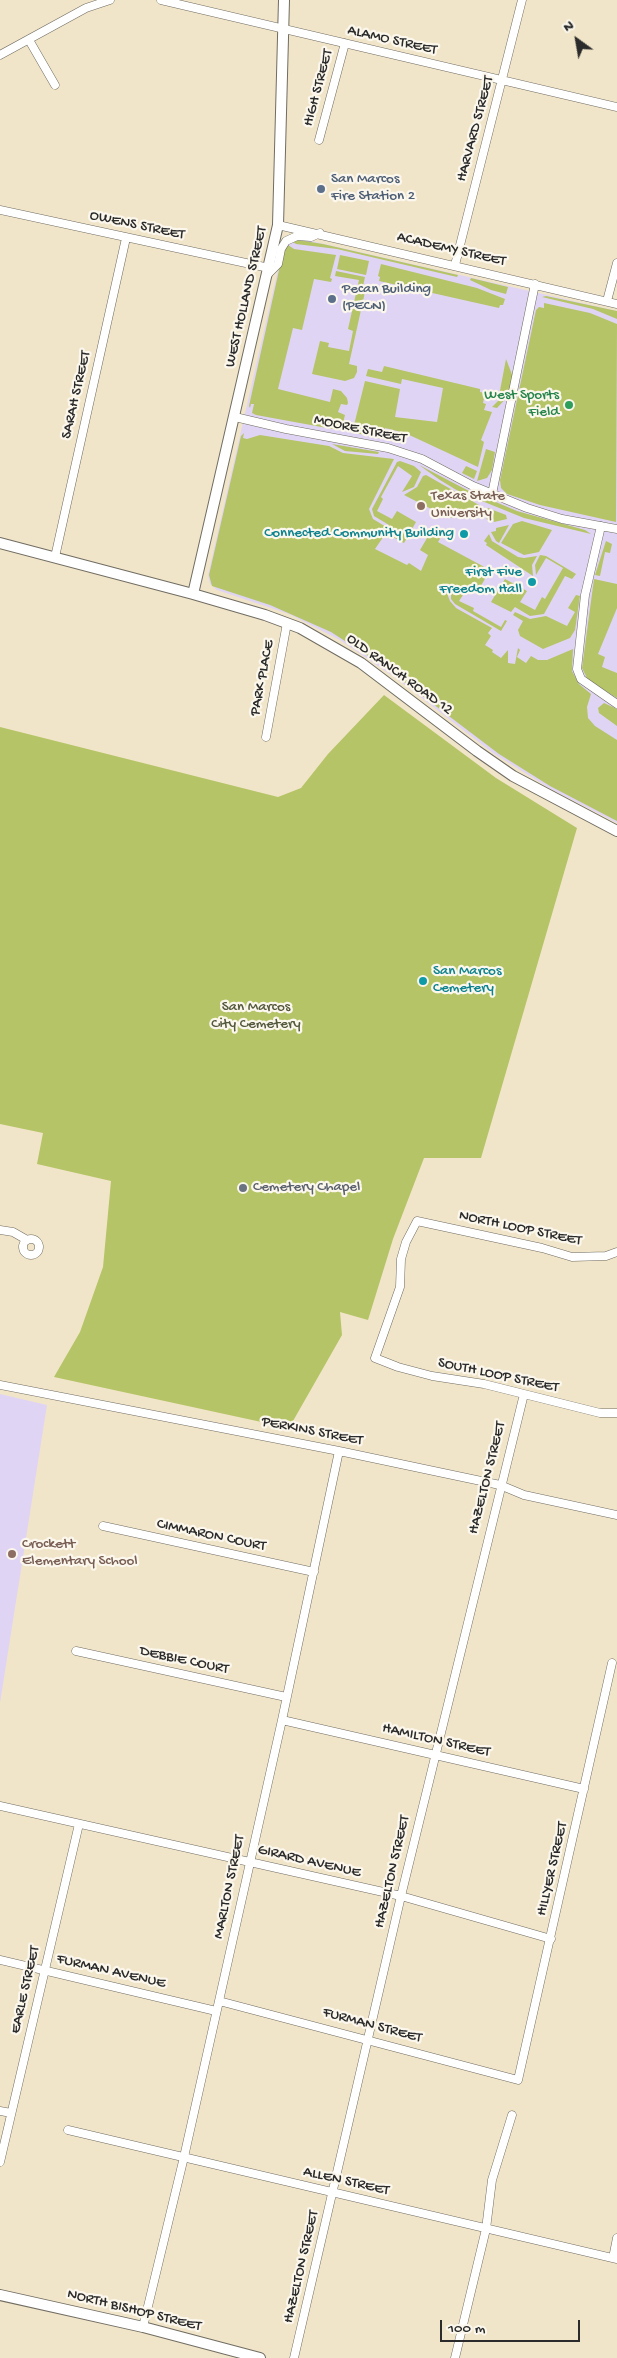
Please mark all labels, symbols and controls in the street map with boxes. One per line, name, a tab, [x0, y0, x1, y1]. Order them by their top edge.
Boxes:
north arrow	[552, 15, 602, 65]
text: N	[560, 17, 577, 36]
street label: ALAMO STREET	[346, 22, 438, 60]
street label: HIGH STREET	[300, 48, 338, 128]
street label: HARVARD STREET	[453, 74, 499, 184]
place label: San Marcos Fire Station 2	[331, 171, 415, 206]
marker: San Marcos Fire Station 2	[315, 183, 327, 195]
street label: OWENS STREET	[88, 207, 186, 245]
street label: WEST HOLLAND STREET	[222, 225, 272, 369]
street label: ACADEMY STREET	[395, 229, 507, 271]
place label: Pecan Building (PECN)	[342, 281, 431, 316]
marker: Pecan Building (PECN)	[326, 293, 338, 305]
street label: SARAH STREET	[58, 349, 96, 441]
place label: West Sports Field	[484, 387, 559, 422]
marker: West Sports Field	[563, 399, 575, 411]
street label: MOORE STREET	[312, 411, 408, 449]
place label: Texas State University	[431, 488, 505, 523]
marker: Texas State University	[415, 500, 427, 512]
place label: Connected Community Building	[264, 525, 454, 543]
marker: Connected Community Building	[458, 528, 470, 540]
place label: First Five Freedom Hall	[439, 564, 522, 599]
marker: First Five Freedom Hall	[526, 576, 538, 588]
street label: OLD RANCH ROAD 12	[342, 630, 456, 720]
street label: PARK PLACE	[247, 639, 279, 717]
place label: San Marcos Cemetery	[433, 963, 501, 998]
marker: San Marcos Cemetery	[417, 975, 429, 987]
park label: San Marcos City Cemetery	[211, 999, 301, 1034]
place label: Cemetery Chapel	[253, 1179, 360, 1197]
marker: Cemetery Chapel	[237, 1182, 249, 1194]
street label: NORTH LOOP STREET	[457, 1207, 583, 1251]
street label: SOUTH LOOP STREET	[436, 1354, 560, 1398]
street label: PERKINS STREET	[260, 1413, 364, 1451]
street label: HAZELTON STREET	[465, 1420, 511, 1536]
street label: CIMMARON COURT	[155, 1516, 267, 1556]
place label: Crockett Elementary School	[22, 1536, 138, 1571]
marker: Crockett Elementary School	[6, 1548, 18, 1560]
street label: DEBBIE COURT	[138, 1643, 230, 1679]
street label: HAMILTON STREET	[380, 1720, 492, 1762]
street label: HAZELTON STREET	[371, 1814, 415, 1930]
street label: HILLYER STREET	[533, 1820, 573, 1918]
street label: MARLTON STREET	[210, 1833, 250, 1941]
street label: GIRARD AVENUE	[256, 1841, 362, 1883]
street label: EARLE STREET	[7, 1944, 45, 2036]
street label: FURMAN AVENUE	[55, 1951, 167, 1993]
street label: FURMAN STREET	[320, 2004, 424, 2048]
street label: ALLEN STREET	[301, 2163, 391, 2201]
street label: HAZELTON STREET	[280, 2209, 324, 2325]
street label: NORTH BISHOP STREET	[65, 2286, 203, 2336]
scale bar	[442, 2310, 582, 2342]
text: 100 m	[448, 2320, 485, 2338]

